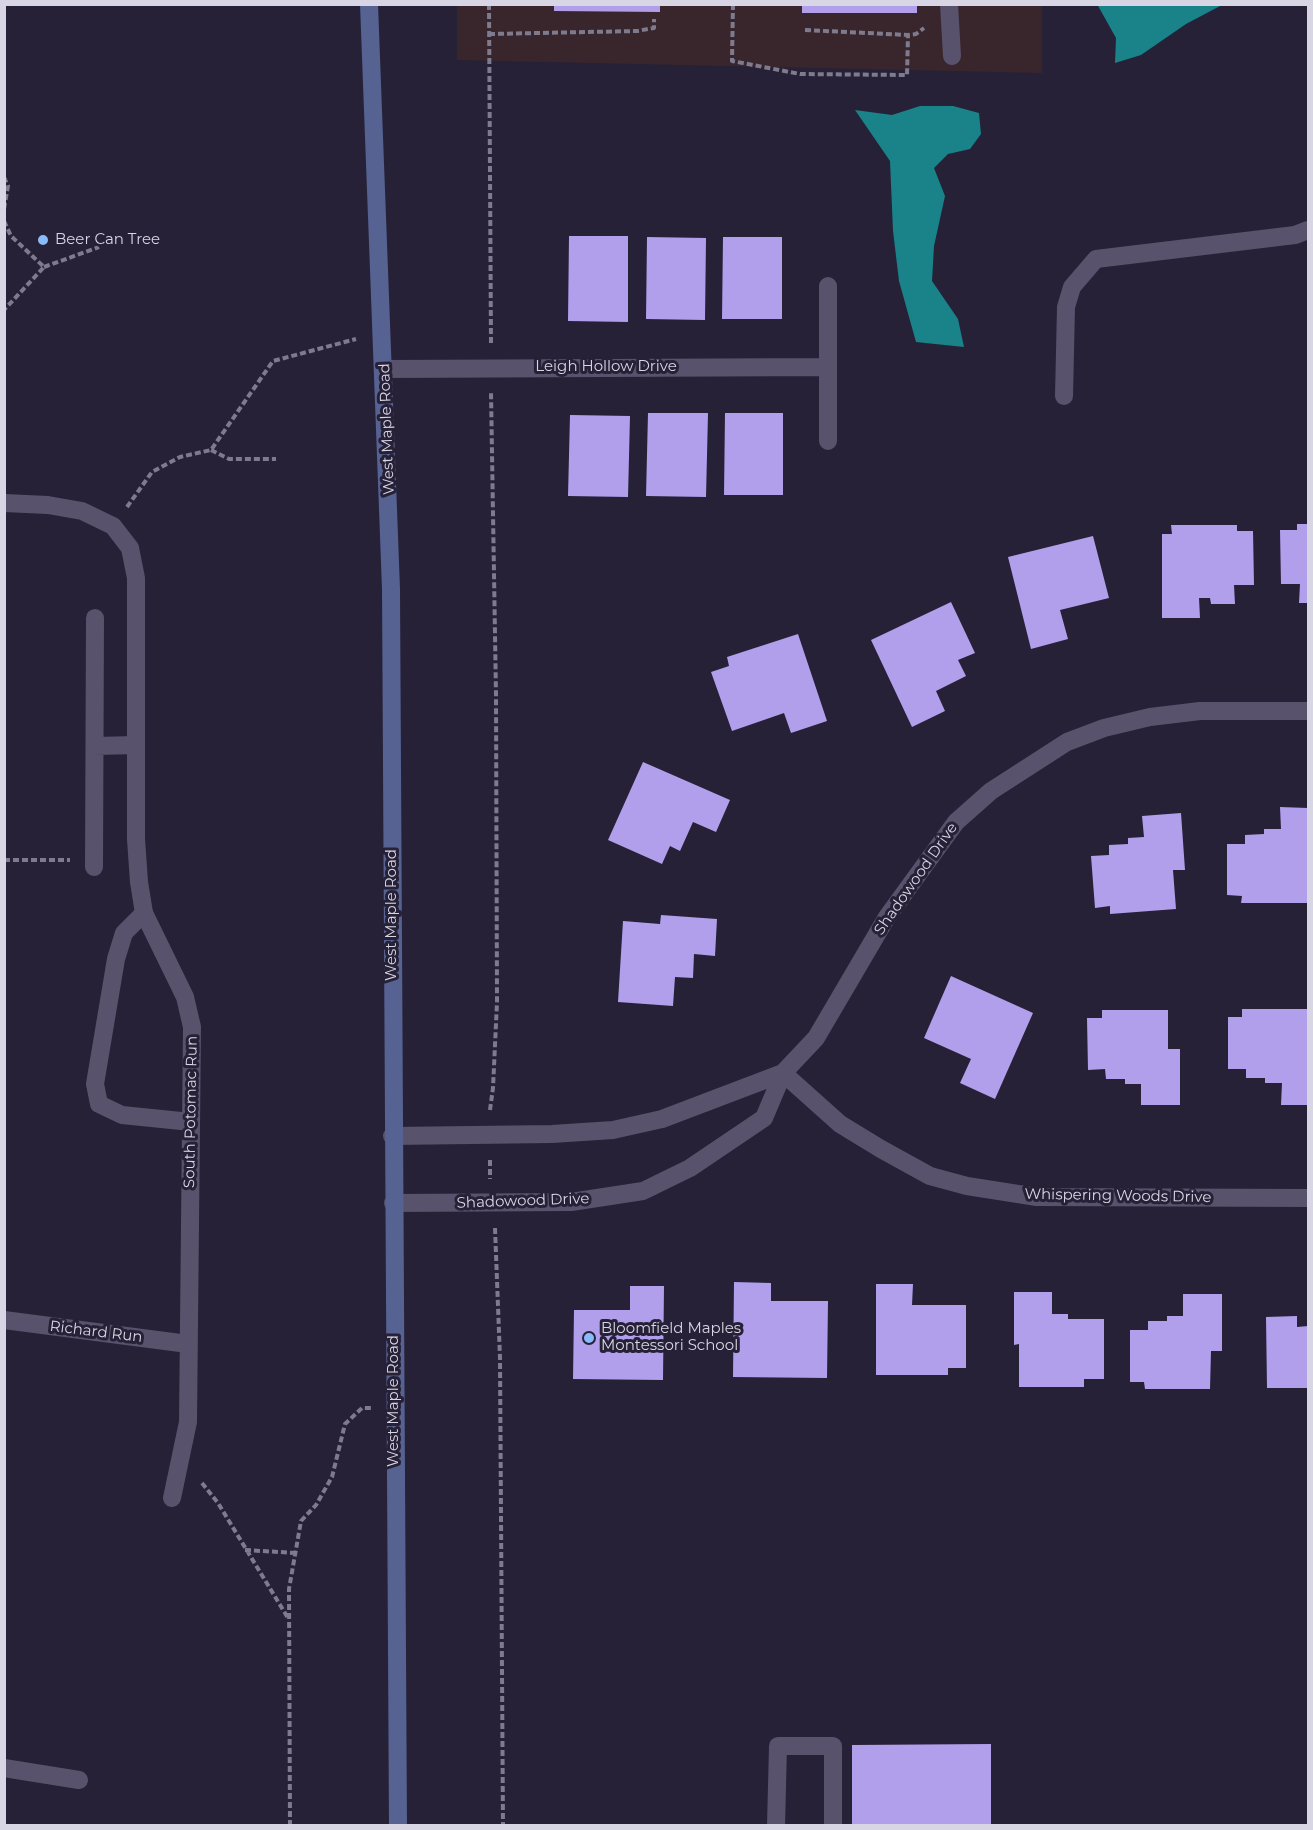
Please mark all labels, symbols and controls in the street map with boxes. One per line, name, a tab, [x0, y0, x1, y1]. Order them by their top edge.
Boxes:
place label: Beer Can Tree	[55, 231, 160, 249]
marker: Beer Can Tree	[36, 233, 50, 247]
street label: Leigh Hollow Drive	[535, 358, 677, 376]
street label: West Maple Road	[376, 363, 398, 495]
street label: Shadowood Drive	[871, 819, 961, 939]
street label: West Maple Road	[383, 849, 401, 981]
street label: South Potomac Run	[181, 1036, 201, 1188]
street label: Whispering Woods Drive	[1024, 1185, 1212, 1207]
street label: Shadowood Drive	[456, 1190, 590, 1212]
street label: Richard Run	[49, 1317, 143, 1347]
place label: Bloomfield Maples Montessori School	[601, 1320, 741, 1355]
marker: Bloomfield Maples Montessori School	[582, 1331, 596, 1345]
street label: West Maple Road	[385, 1335, 403, 1467]

